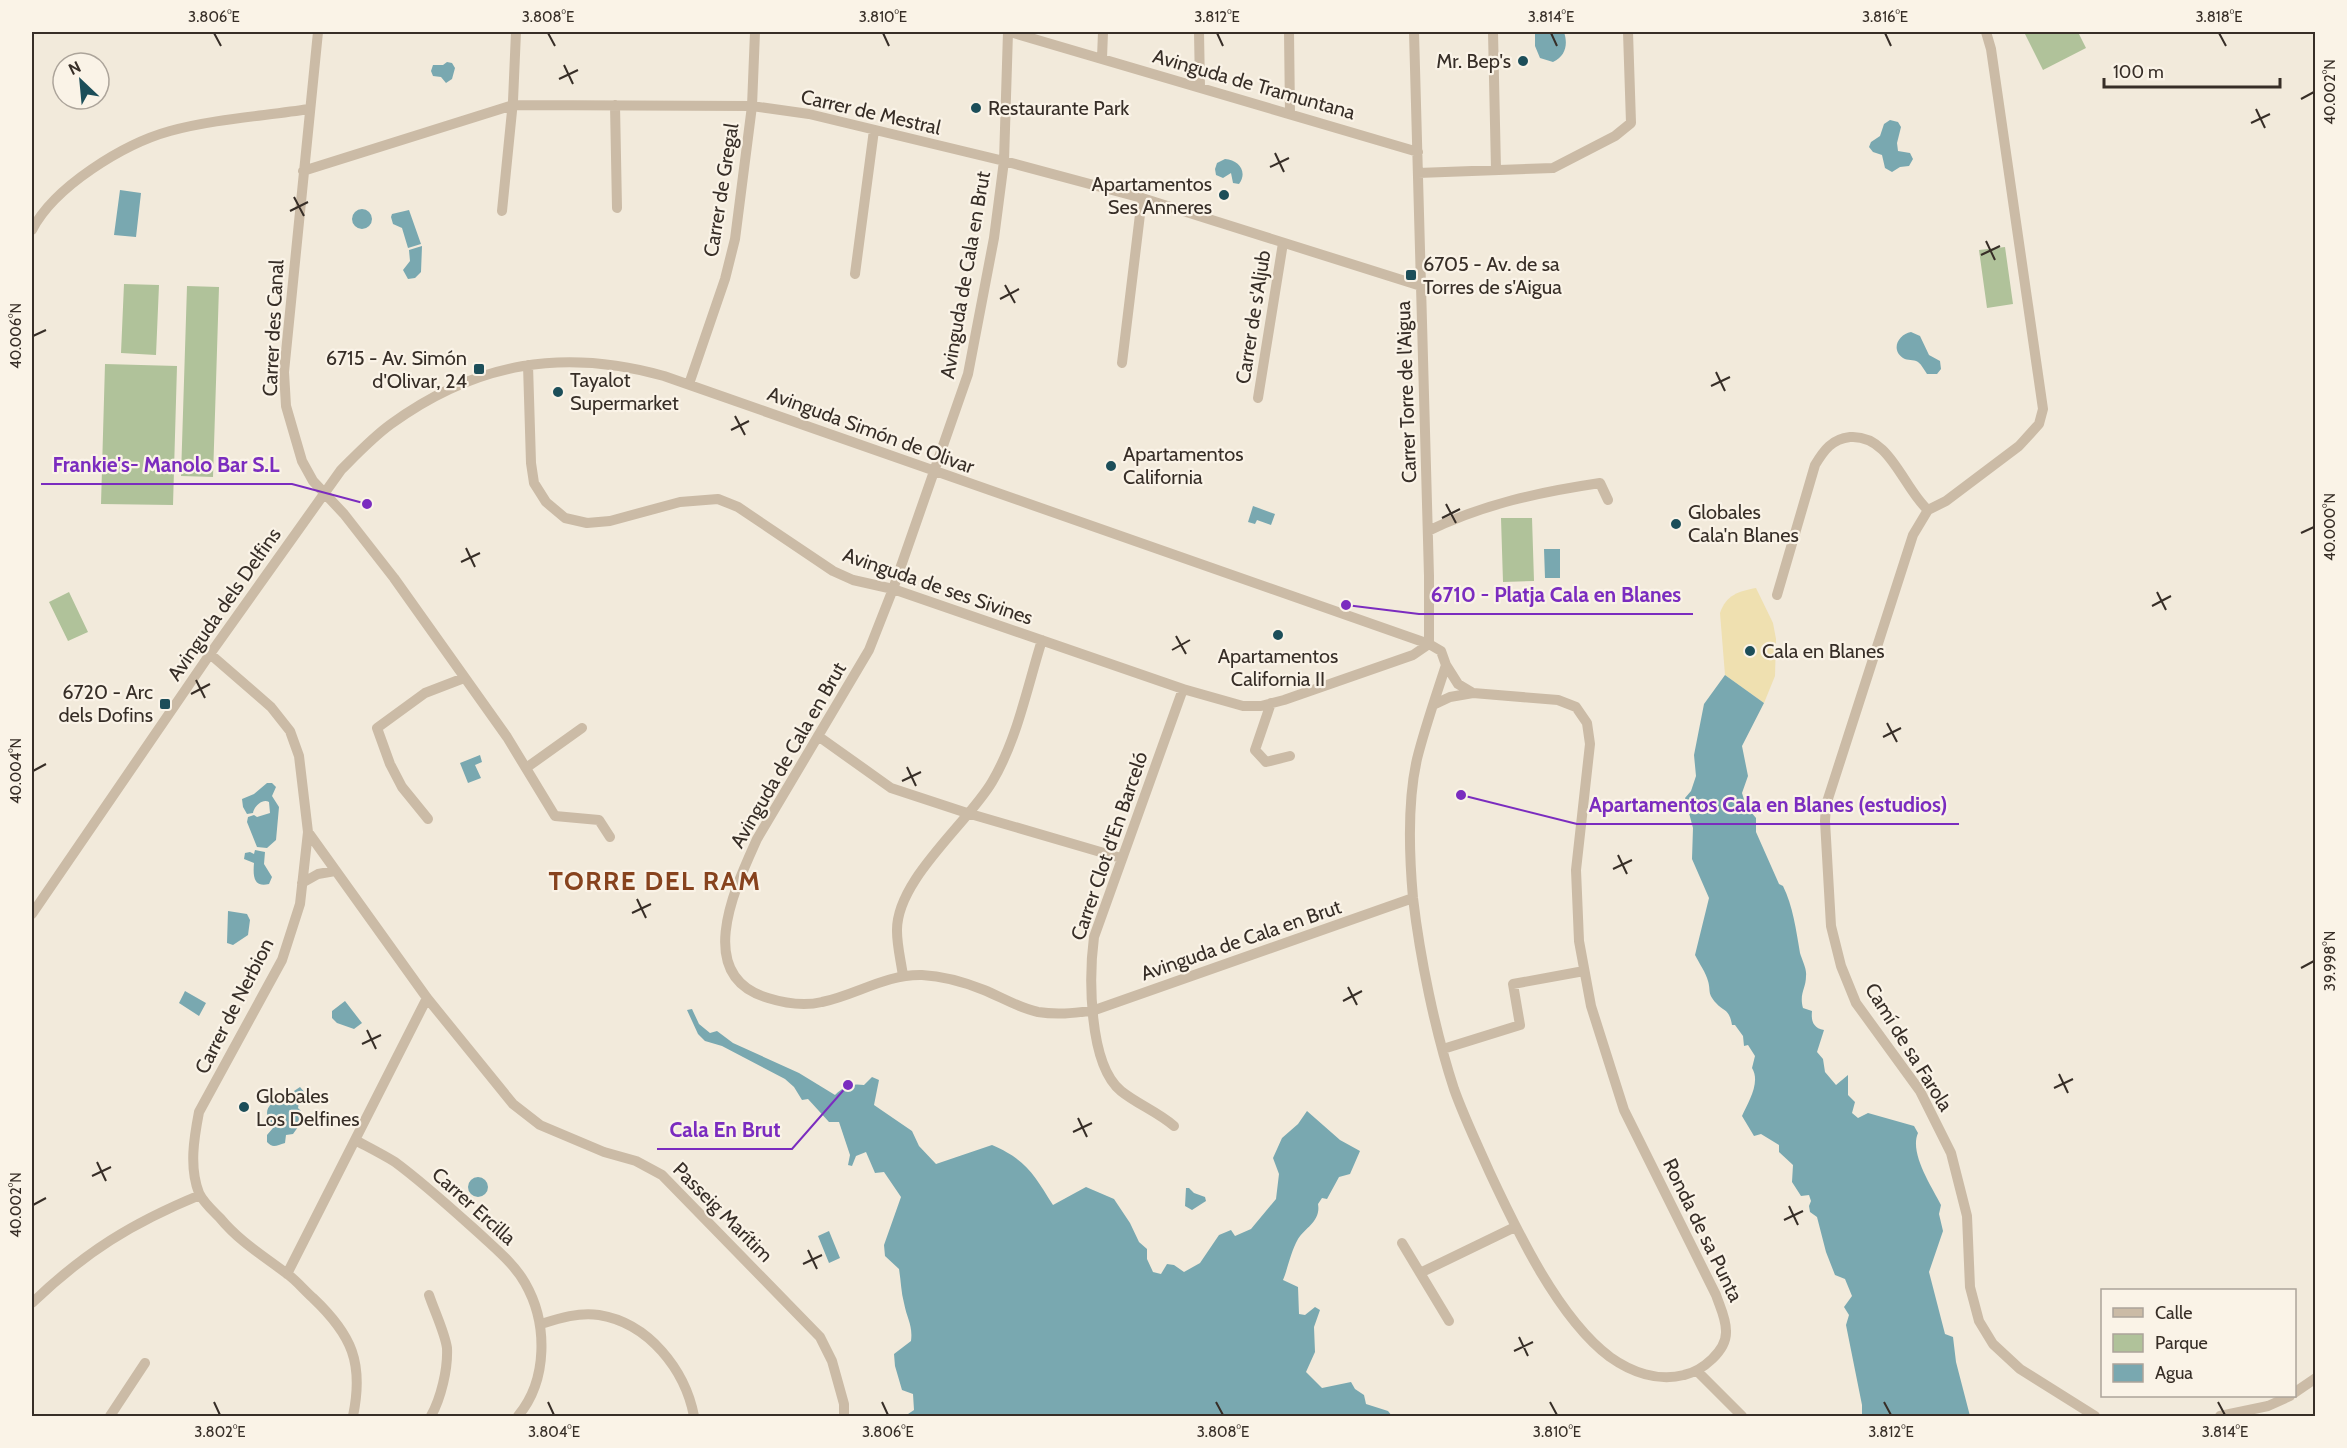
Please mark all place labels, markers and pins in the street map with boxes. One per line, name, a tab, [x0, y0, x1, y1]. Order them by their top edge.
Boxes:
place label: Mr. Bep's	[1436, 49, 1511, 73]
marker: Mr. Bep's	[1516, 54, 1530, 68]
place label: Restaurante Park	[988, 96, 1129, 120]
marker: Restaurante Park	[969, 101, 983, 115]
place label: Apartamentos Ses Anneres	[1092, 172, 1212, 219]
marker: Apartamentos Ses Anneres	[1217, 188, 1231, 202]
place label: 6705 - Av. de sa Torres de s'Aigua	[1423, 252, 1562, 299]
marker: 6705 - Av. de sa Torres de s'Aigua	[1404, 268, 1418, 282]
place label: 6715 - Av. Simón d'Olivar, 24	[326, 346, 467, 393]
marker: 6715 - Av. Simón d'Olivar, 24	[472, 362, 486, 376]
place label: Tayalot Supermarket	[570, 368, 679, 415]
marker: Tayalot Supermarket	[551, 385, 565, 399]
place label: Apartamentos California	[1123, 442, 1243, 489]
callout: Frankie's- Manolo Bar S.L	[41, 445, 292, 484]
marker: Apartamentos California	[1104, 459, 1118, 473]
place label: Globales Cala'n Blanes	[1688, 500, 1799, 547]
marker: Globales Cala'n Blanes	[1669, 517, 1683, 531]
callout: 6710 - Platja Cala en Blanes	[1419, 575, 1693, 614]
marker: Apartamentos California II	[1271, 628, 1285, 642]
place label: Cala en Blanes	[1762, 639, 1885, 663]
place label: Apartamentos California II	[1218, 644, 1338, 691]
marker: Cala en Blanes	[1743, 644, 1757, 658]
place label: 6720 - Arc dels Dofins	[59, 680, 153, 727]
marker: 6720 - Arc dels Dofins	[158, 697, 172, 711]
callout: Apartamentos Cala en Blanes (estudios)	[1577, 785, 1959, 824]
place label: Globales Los Delfines	[256, 1084, 360, 1131]
marker: Globales Los Delfines	[237, 1100, 251, 1114]
callout: Cala En Brut	[657, 1110, 792, 1149]

